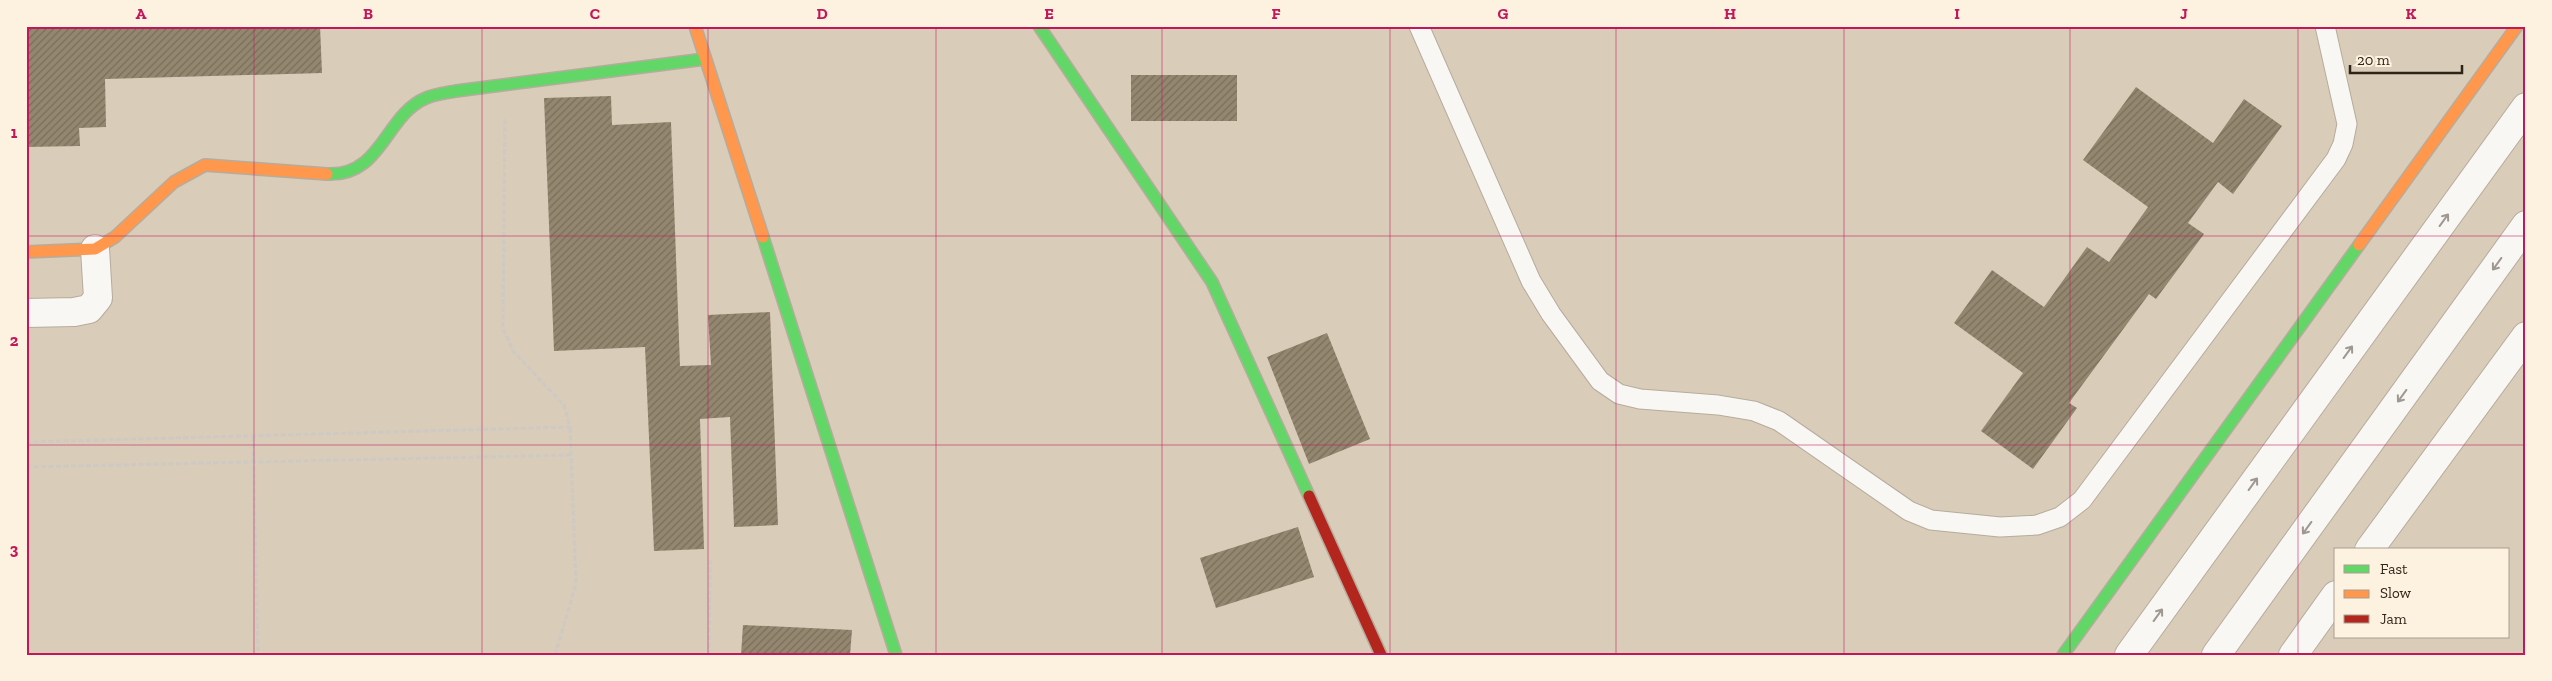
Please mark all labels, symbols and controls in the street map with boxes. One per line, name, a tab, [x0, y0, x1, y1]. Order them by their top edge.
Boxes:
text: A	[136, 4, 147, 23]
text: B	[363, 4, 373, 23]
text: C	[590, 4, 600, 23]
text: D	[816, 4, 828, 23]
text: E	[1044, 4, 1054, 23]
text: F	[1271, 4, 1281, 23]
text: G	[1498, 4, 1509, 23]
text: H	[1724, 4, 1736, 23]
text: I	[1954, 4, 1960, 23]
text: J	[2180, 4, 2188, 23]
text: K	[2406, 4, 2417, 23]
scale bar	[2350, 42, 2462, 74]
text: 20 m	[2357, 51, 2390, 69]
text: 1	[11, 123, 18, 142]
one-way arrow	[2438, 214, 2449, 227]
one-way arrow	[2492, 257, 2502, 271]
text: 2	[10, 331, 19, 350]
one-way arrow	[2343, 345, 2353, 359]
one-way arrow	[2397, 389, 2407, 403]
one-way arrow	[2248, 477, 2258, 491]
one-way arrow	[2302, 521, 2312, 535]
text: 3	[10, 540, 19, 559]
legend	[2334, 548, 2510, 638]
text: Fast	[2380, 560, 2408, 578]
text: Slow	[2380, 584, 2412, 602]
one-way arrow	[2153, 608, 2163, 622]
text: Jam	[2380, 610, 2407, 628]

